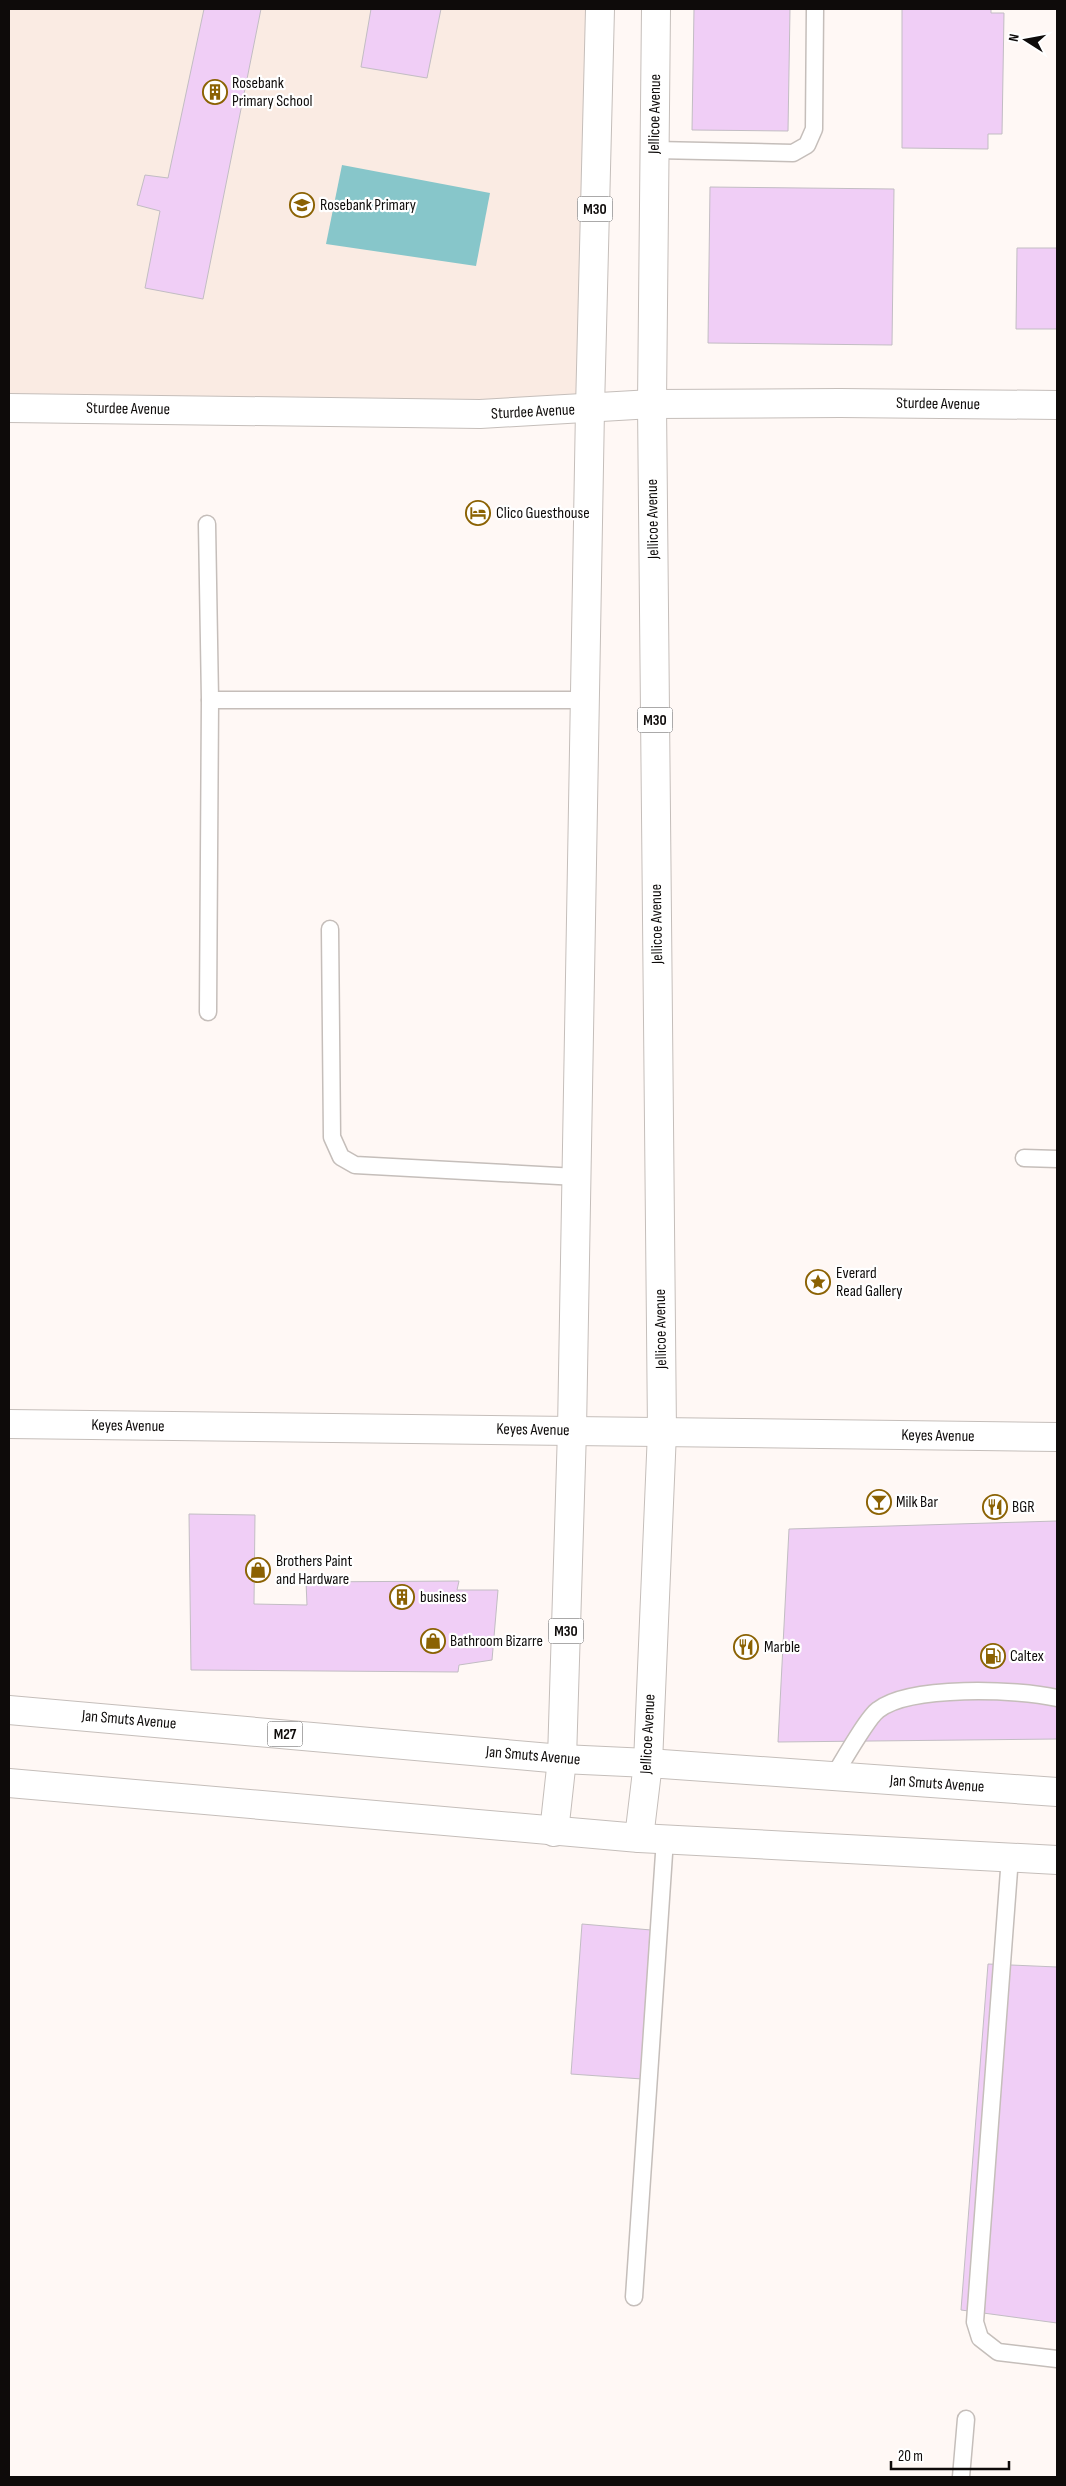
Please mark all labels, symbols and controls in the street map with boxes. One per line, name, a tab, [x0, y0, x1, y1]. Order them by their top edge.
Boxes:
north arrow	[1001, 15, 1051, 65]
text: N	[1005, 32, 1023, 43]
place label: Rosebank Primary School	[232, 74, 313, 111]
street label: Jellicoe Avenue	[645, 74, 665, 155]
building icon: Rosebank Primary School	[202, 79, 228, 105]
school or university icon: Rosebank Primary	[289, 192, 315, 218]
place label: Rosebank Primary	[320, 196, 416, 215]
road number: M30	[578, 196, 612, 222]
street label: Sturdee Avenue	[896, 394, 980, 414]
street label: Sturdee Avenue	[86, 399, 170, 419]
street label: Sturdee Avenue	[491, 400, 575, 424]
street label: Jellicoe Avenue	[643, 479, 663, 560]
hotel icon: Clico Guesthouse	[465, 500, 491, 526]
place label: Clico Guesthouse	[496, 504, 590, 523]
road number: M30	[638, 708, 672, 732]
street label: Jellicoe Avenue	[647, 884, 667, 965]
place label: Everard Read Gallery	[836, 1264, 902, 1301]
place icon: Everard Read Gallery	[805, 1269, 831, 1295]
street label: Jellicoe Avenue	[651, 1289, 671, 1370]
street label: Keyes Avenue	[91, 1416, 165, 1436]
street label: Keyes Avenue	[496, 1420, 570, 1440]
street label: Keyes Avenue	[901, 1426, 975, 1446]
bar icon: Milk Bar	[866, 1489, 892, 1515]
place label: Milk Bar	[896, 1493, 938, 1512]
restaurant icon: BGR	[982, 1494, 1008, 1520]
place label: BGR	[1012, 1498, 1035, 1517]
place label: Brothers Paint and Hardware	[276, 1552, 353, 1589]
shop icon: Brothers Paint and Hardware	[245, 1557, 271, 1583]
building icon: business	[389, 1584, 415, 1610]
place label: business	[420, 1588, 467, 1607]
road number: M30	[548, 1618, 584, 1644]
shop icon: Bathroom Bizarre	[420, 1628, 446, 1654]
place label: Bathroom Bizarre	[450, 1632, 543, 1651]
restaurant icon: Marble	[733, 1634, 759, 1660]
place label: Marble	[764, 1638, 800, 1657]
fuel station icon: Caltex	[980, 1643, 1006, 1669]
place label: Caltex	[1010, 1647, 1044, 1666]
street label: Jellicoe Avenue	[636, 1694, 660, 1775]
street label: Jan Smuts Avenue	[80, 1706, 177, 1734]
road number: M27	[268, 1722, 302, 1746]
street label: Jan Smuts Avenue	[484, 1742, 581, 1770]
street label: Jan Smuts Avenue	[888, 1771, 985, 1797]
scale bar	[891, 2438, 1008, 2470]
text: 20 m	[898, 2447, 923, 2466]

